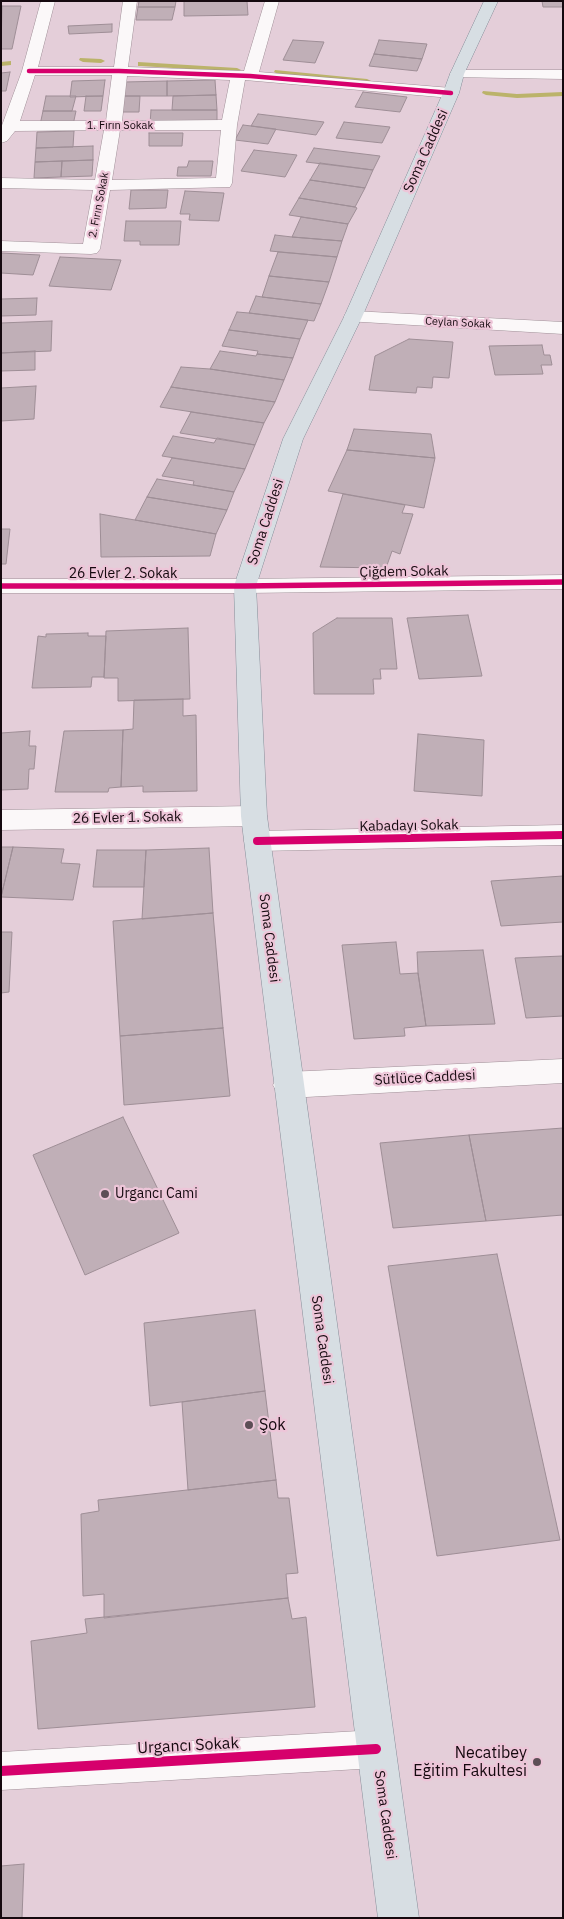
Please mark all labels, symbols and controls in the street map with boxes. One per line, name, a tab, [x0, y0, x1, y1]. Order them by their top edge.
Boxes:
street label: Soma Caddesi	[400, 107, 452, 195]
street label: 1. Fırın Sokak	[87, 119, 153, 133]
street label: 2. Fırın Sokak	[86, 171, 112, 239]
street label: Ceylan Sokak	[425, 315, 491, 331]
street label: Soma Caddesi	[244, 477, 288, 567]
street label: Çiğdem Sokak	[359, 563, 449, 581]
street label: 26 Evler 2. Sokak	[69, 566, 177, 582]
street label: 26 Evler 1. Sokak	[72, 809, 182, 827]
street label: Kabadayı Sokak	[359, 817, 459, 835]
street label: Soma Caddesi	[255, 893, 283, 983]
street label: Sütlüce Caddesi	[374, 1067, 476, 1089]
place label: Urgancı Cami	[115, 1186, 198, 1202]
marker: Urgancı Cami	[99, 1188, 111, 1200]
street label: Soma Caddesi	[307, 1295, 337, 1385]
place label: Şok	[259, 1415, 286, 1435]
marker: Şok	[243, 1419, 255, 1431]
street label: Urgancı Sokak	[137, 1734, 239, 1758]
place label: Necatibey Eğitim Fakultesi	[413, 1743, 527, 1781]
marker: Necatibey Eğitim Fakultesi	[531, 1756, 543, 1768]
street label: Soma Caddesi	[370, 1770, 400, 1860]

